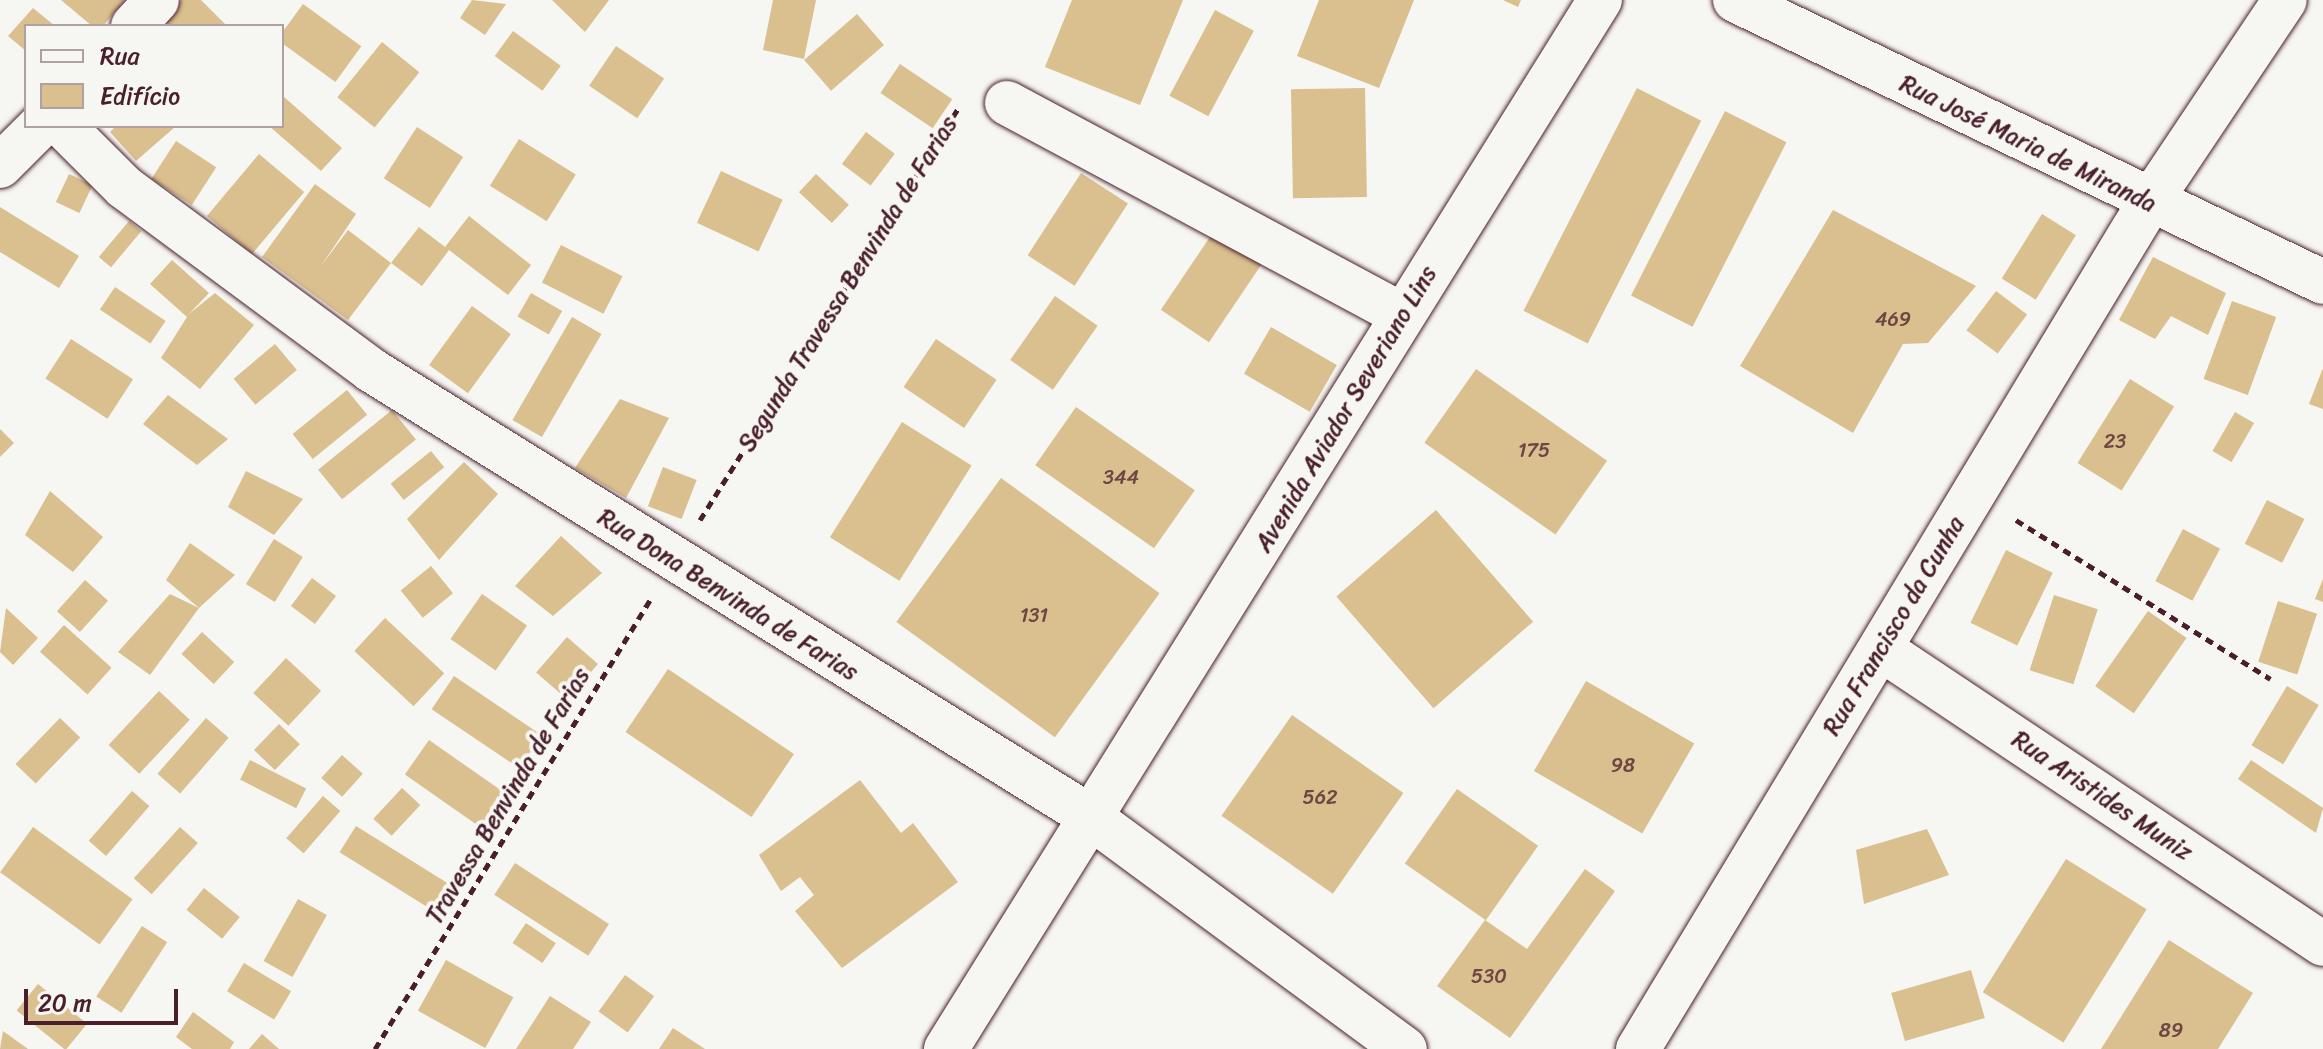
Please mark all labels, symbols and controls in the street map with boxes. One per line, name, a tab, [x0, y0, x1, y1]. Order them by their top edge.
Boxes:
legend	[24, 24, 284, 128]
text: Rua	[100, 35, 139, 77]
street label: Rua José Maria de Miranda	[1895, 69, 2161, 219]
text: Edifício	[100, 75, 180, 117]
street label: Segunda Travessa Benvinda de Farias	[732, 111, 964, 457]
street label: Avenida Aviador Severiano Lins	[1249, 261, 1443, 557]
house number: 469	[1875, 307, 1911, 331]
house number: 23	[2104, 429, 2126, 453]
house number: 175	[1518, 438, 1550, 462]
house number: 344	[1103, 465, 1139, 489]
street label: Rua Dona Benvinda de Farias	[593, 503, 863, 687]
street label: Rua Francisco da Cunha	[1817, 512, 1971, 740]
house number: 131	[1020, 603, 1048, 627]
street label: Travessa Benvinda de Farias	[420, 663, 596, 929]
street label: Rua Aristides Muniz	[2007, 725, 2197, 867]
house number: 98	[1611, 753, 1635, 777]
house number: 562	[1302, 785, 1338, 809]
house number: 530	[1471, 964, 1507, 988]
scale bar	[28, 973, 182, 1023]
text: 20 m	[38, 982, 92, 1024]
house number: 89	[2159, 1018, 2183, 1042]

